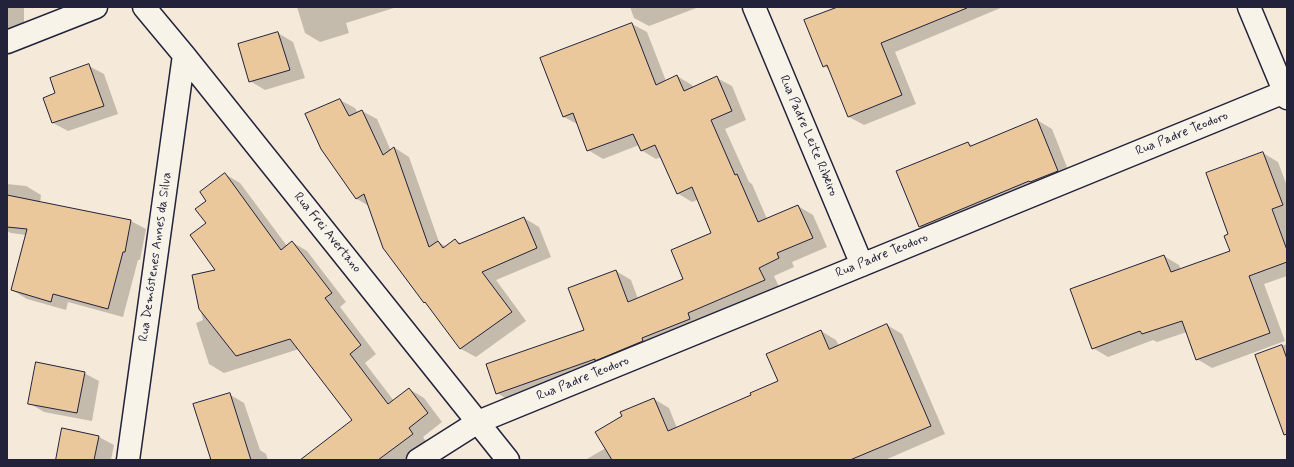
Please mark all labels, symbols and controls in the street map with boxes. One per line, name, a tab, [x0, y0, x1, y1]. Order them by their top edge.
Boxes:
street label: Rua Padre Leite Ribeiro	[775, 73, 841, 199]
street label: Rua Padre Teodoro	[1134, 108, 1230, 160]
street label: Rua Demóstenes Annes da Silva	[136, 171, 176, 343]
street label: Rua Frei Avertano	[290, 190, 364, 276]
street label: Rua Padre Teodoro	[834, 230, 930, 282]
street label: Rua Padre Teodoro	[535, 353, 631, 405]

